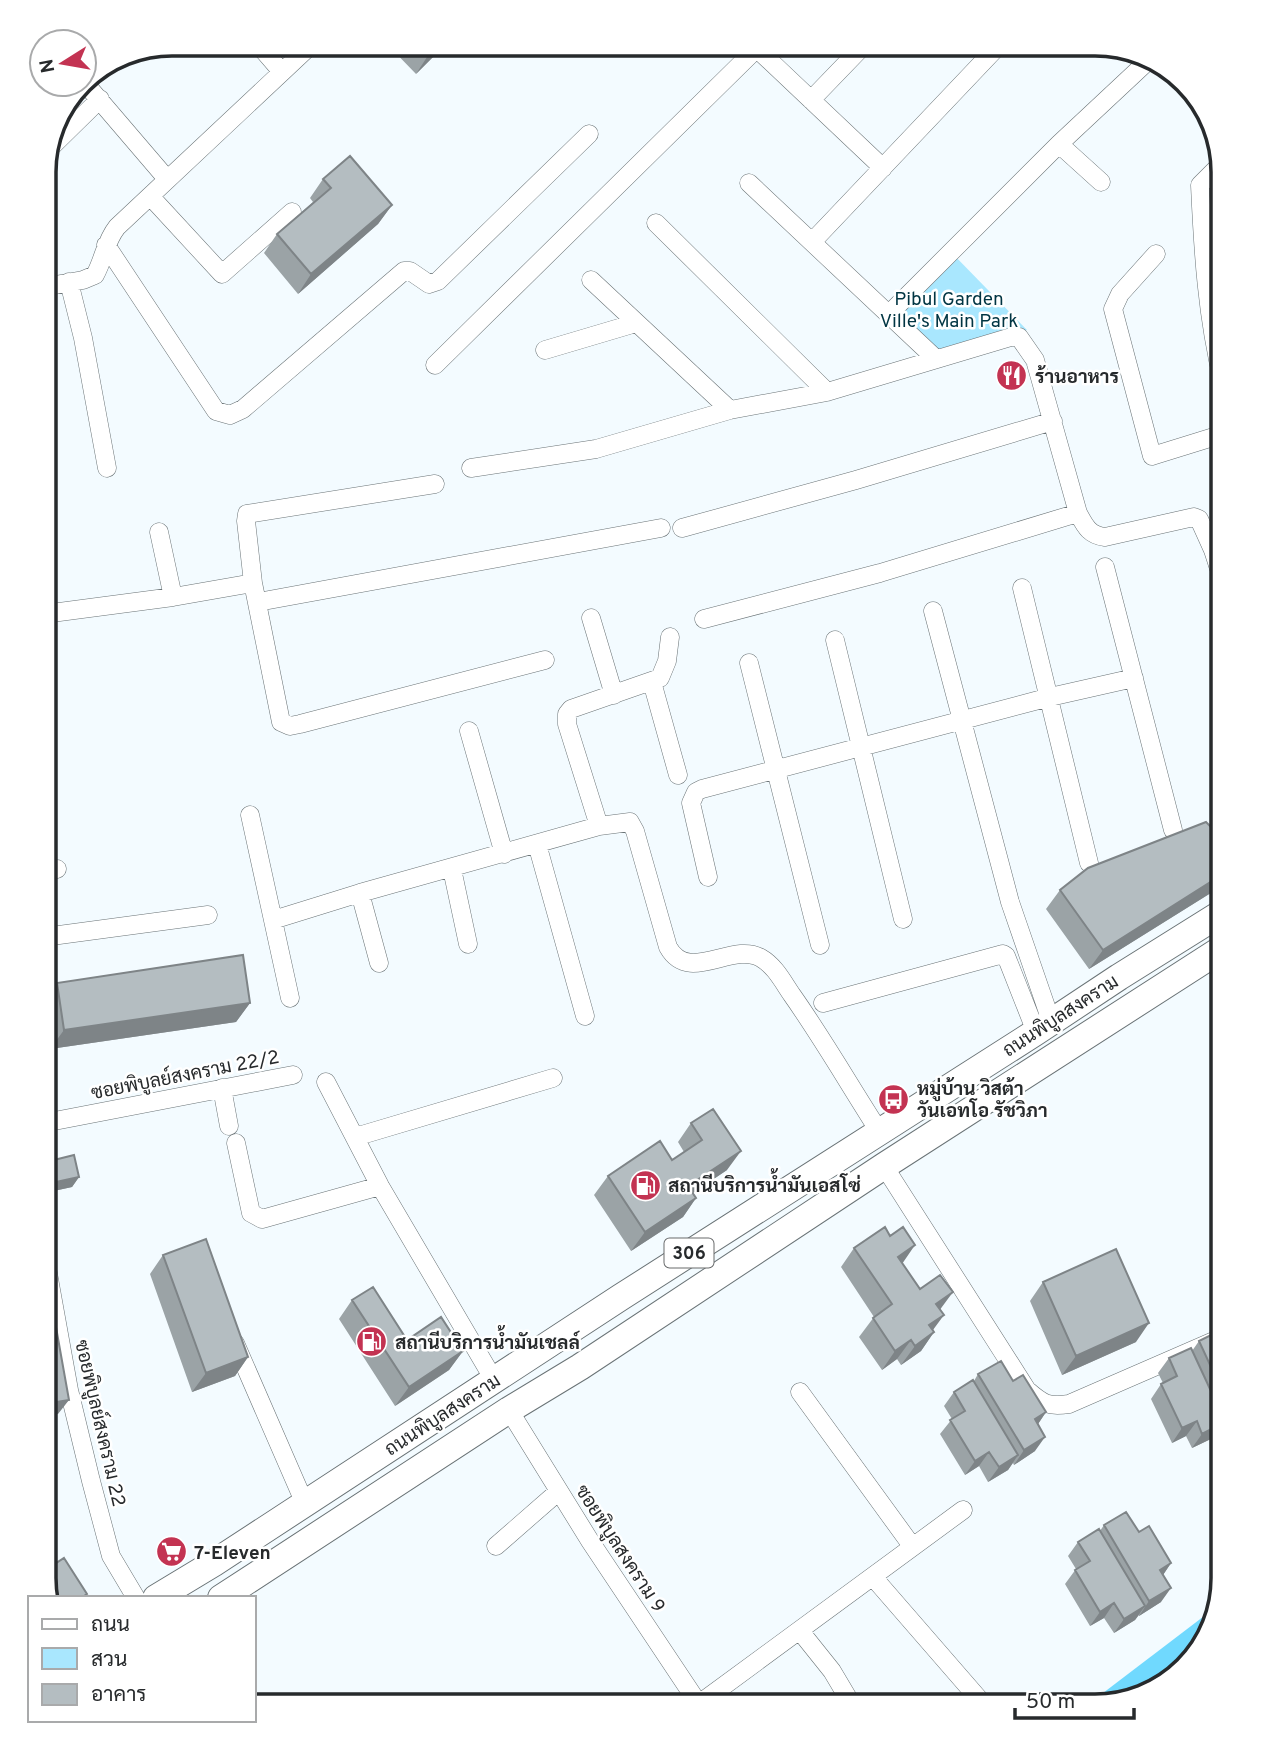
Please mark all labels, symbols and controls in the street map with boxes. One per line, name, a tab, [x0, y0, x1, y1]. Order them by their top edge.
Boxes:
north arrow	[28, 28, 98, 98]
text: N	[35, 57, 61, 75]
park label: Pibul Garden Ville's Main Park	[880, 288, 1018, 334]
restaurant icon: ร้านอาหาร	[995, 359, 1029, 393]
place label: ร้านอาหาร	[1035, 365, 1119, 390]
street label: ถนนพิบูลสงคราม	[999, 970, 1124, 1063]
street label: ซอยพิบูลย์สงคราม 22/2	[89, 1044, 282, 1106]
place label: หมู่บ้าน วิสต้า วันเอทโอ รัชวิภา	[917, 1077, 1048, 1124]
bus stop icon: หมู่บ้าน วิสต้า วันเอทโอ รัชวิภา	[877, 1082, 911, 1116]
fuel station icon: สถานีบริการน้ำมันเอสโซ่	[628, 1168, 662, 1202]
place label: สถานีบริการน้ำมันเอสโซ่	[668, 1168, 861, 1199]
road number: 306	[664, 1238, 714, 1268]
fuel station icon: สถานีบริการน้ำมันเชลล์	[355, 1325, 389, 1359]
place label: สถานีบริการน้ำมันเชลล์	[395, 1325, 581, 1356]
street label: ซอยพิบูลย์สงคราม 22	[68, 1337, 132, 1509]
street label: ถนนพิบูลสงคราม	[381, 1369, 506, 1462]
street label: ซอยพิบูลสงคราม 9	[569, 1481, 670, 1618]
supermarket icon: 7-Eleven	[154, 1535, 188, 1569]
place label: 7-Eleven	[194, 1542, 271, 1566]
legend	[28, 1596, 256, 1722]
text: ถนน	[91, 1612, 130, 1639]
text: สวน	[91, 1647, 127, 1674]
scale bar	[1015, 1676, 1134, 1720]
text: อาคาร	[91, 1682, 147, 1709]
text: 50 m	[1026, 1689, 1075, 1716]

